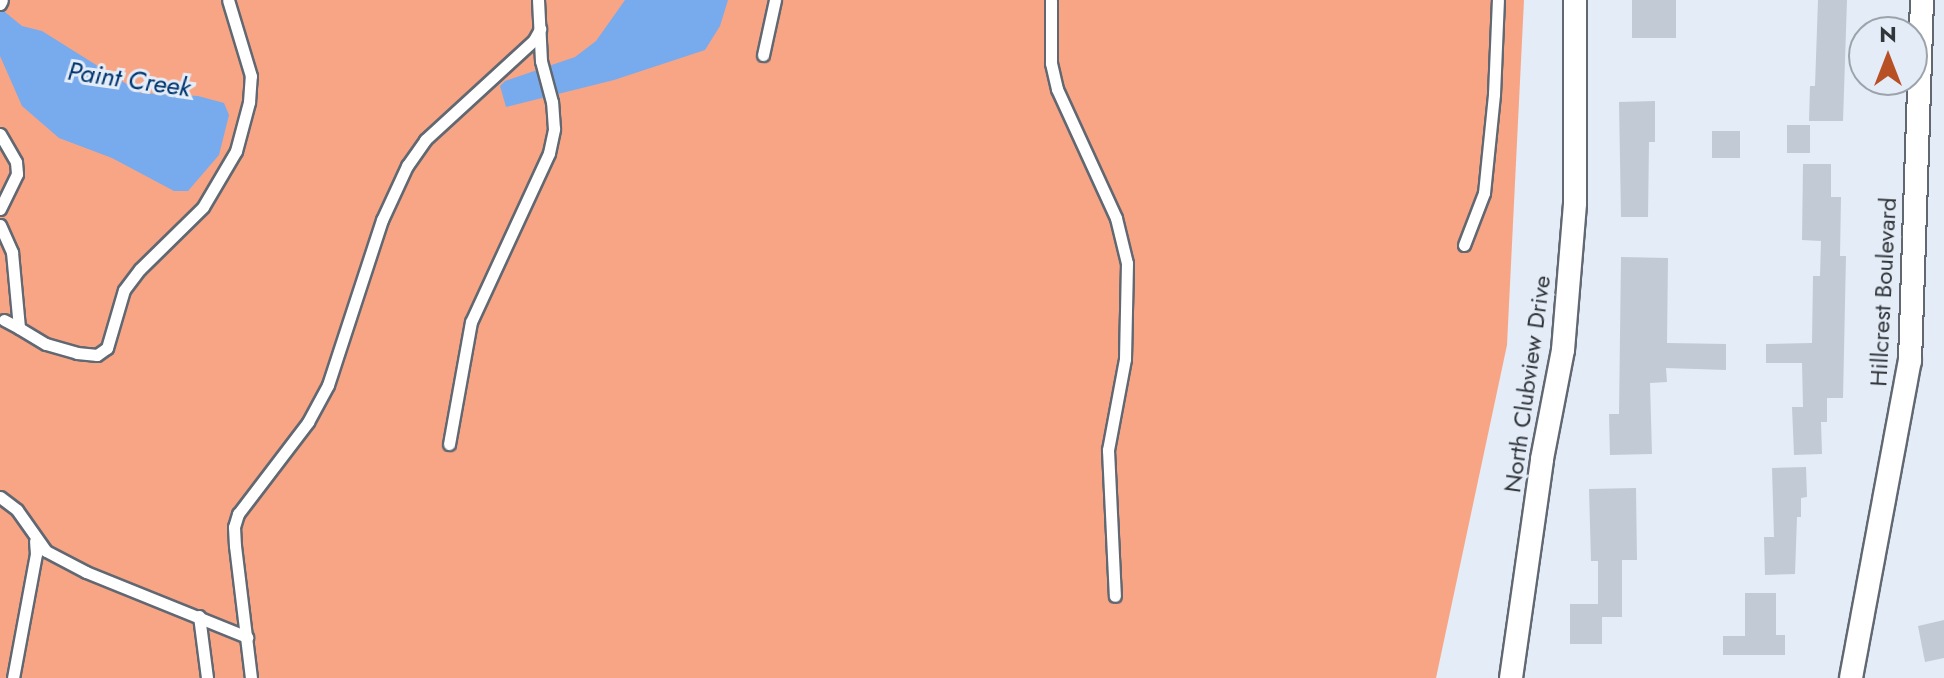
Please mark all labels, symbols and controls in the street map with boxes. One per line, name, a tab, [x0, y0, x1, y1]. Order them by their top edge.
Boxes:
north arrow	[1848, 16, 1928, 96]
text: N	[1879, 18, 1897, 50]
water label: Paint Creek	[66, 56, 192, 104]
street label: Hillcrest Boulevard	[1864, 197, 1902, 387]
street label: North Clubview Drive	[1497, 274, 1557, 494]

